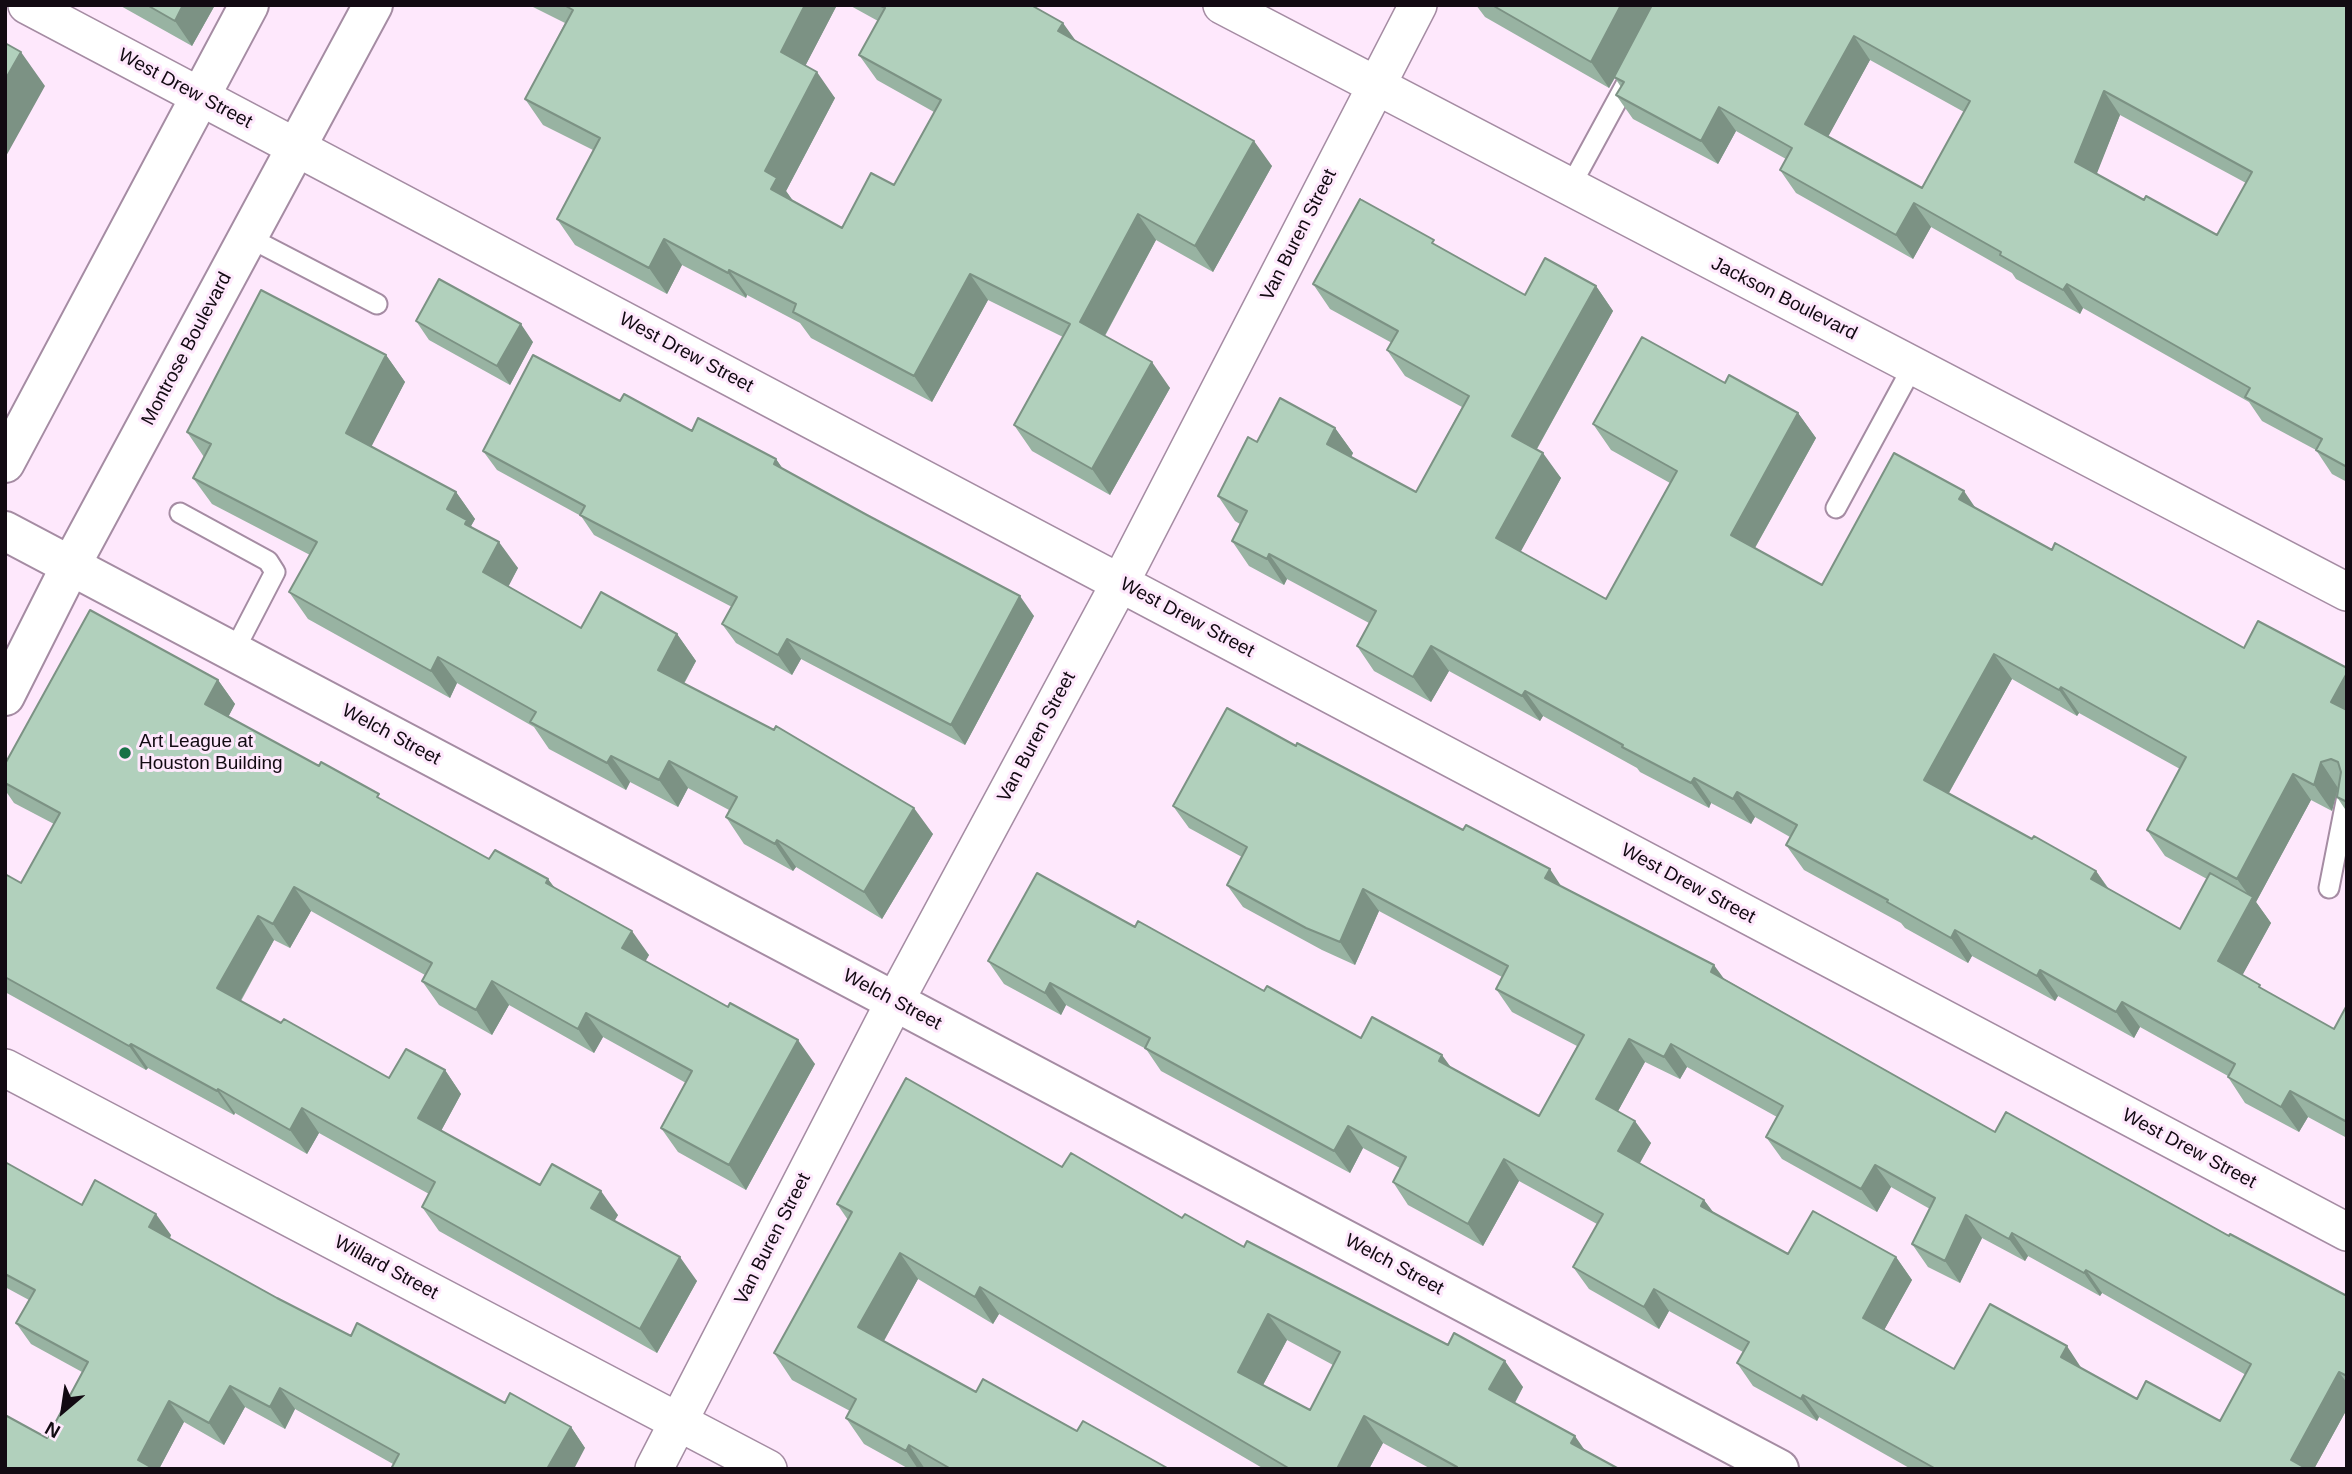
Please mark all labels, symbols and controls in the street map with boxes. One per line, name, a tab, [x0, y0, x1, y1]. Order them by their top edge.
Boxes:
street label: West Drew Street	[114, 44, 256, 134]
street label: Van Buren Street	[1256, 166, 1342, 304]
street label: Jackson Boulevard	[1707, 252, 1861, 346]
street label: Montrose Boulevard	[137, 269, 237, 429]
street label: West Drew Street	[615, 308, 757, 398]
street label: West Drew Street	[1116, 573, 1258, 663]
street label: Van Buren Street	[993, 668, 1081, 806]
street label: Welch Street	[338, 699, 444, 771]
place label: Art League at Houston Building	[139, 731, 283, 775]
marker: Art League at Houston Building	[117, 745, 133, 761]
street label: West Drew Street	[1617, 839, 1759, 929]
street label: Welch Street	[839, 964, 945, 1036]
street label: West Drew Street	[2118, 1104, 2260, 1194]
street label: Van Buren Street	[730, 1170, 816, 1308]
street label: Welch Street	[1341, 1229, 1447, 1301]
street label: Willard Street	[330, 1231, 442, 1305]
north arrow	[28, 1376, 98, 1446]
text: N	[41, 1417, 64, 1442]

